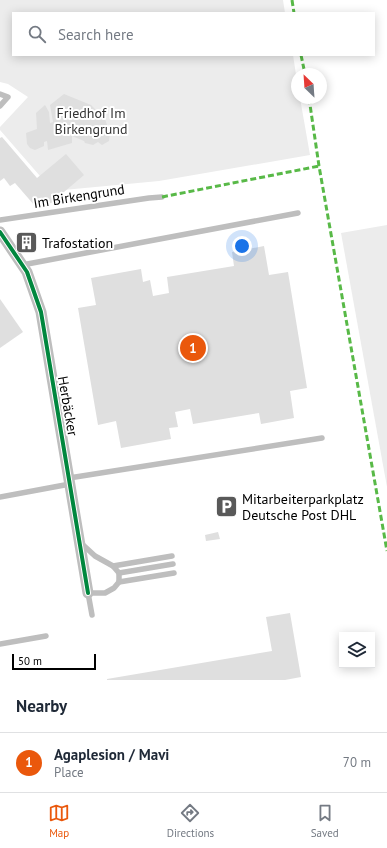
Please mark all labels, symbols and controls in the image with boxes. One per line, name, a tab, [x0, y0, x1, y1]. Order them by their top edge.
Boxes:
search box	[12, 12, 375, 56]
icon: search	[26, 23, 48, 45]
text: Search here	[58, 25, 134, 44]
north arrow	[291, 68, 327, 104]
park label: Friedhof Im Birkengrund	[54, 104, 128, 138]
street label: Im Birkengrund	[32, 180, 126, 212]
building icon: Trafostation	[13, 230, 39, 256]
place label: Trafostation	[42, 234, 113, 252]
your location	[232, 236, 252, 256]
pin: 1	[180, 333, 206, 363]
street label: Herbäcker	[54, 375, 82, 438]
place label: Mitarbeiterparkplatz Deutsche Post DHL	[242, 490, 364, 524]
parking icon: Mitarbeiterparkplatz Deutsche Post DHL	[213, 494, 239, 520]
map controls	[339, 632, 375, 668]
button: layers	[339, 632, 375, 668]
scale bar	[12, 652, 96, 671]
text: 50 m	[18, 654, 42, 668]
text: Nearby	[16, 695, 67, 717]
text: Agaplesion / Mavi	[54, 745, 169, 764]
text: 1	[25, 754, 33, 771]
text: 70 m	[343, 754, 371, 771]
text: Place	[54, 764, 84, 781]
tab: Map	[48, 802, 70, 840]
tab: Directions	[167, 802, 214, 840]
tab: Saved	[311, 802, 339, 840]

